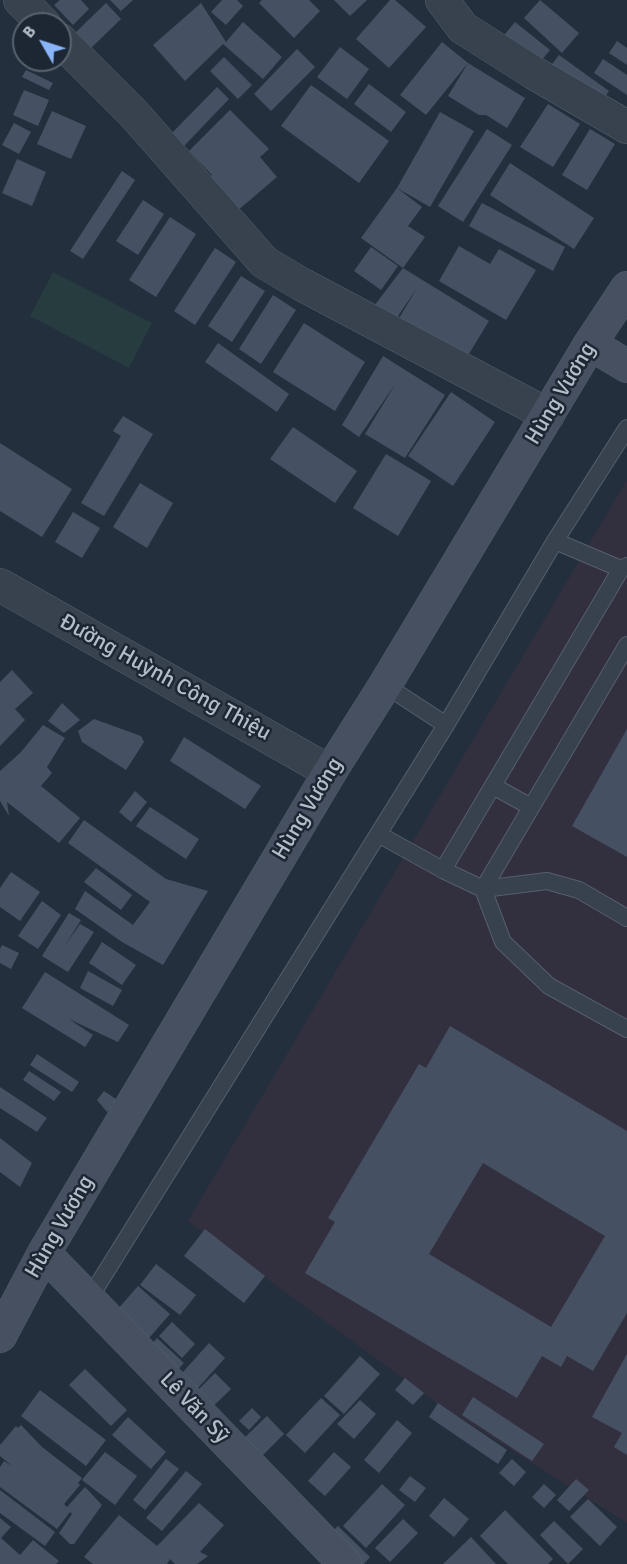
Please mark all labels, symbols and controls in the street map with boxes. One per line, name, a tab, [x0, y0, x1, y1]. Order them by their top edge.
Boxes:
north arrow	[12, 12, 72, 72]
text: B	[19, 22, 40, 42]
street label: Hùng Vương	[520, 338, 602, 450]
street label: Đường Huỳnh Công Thiệu	[55, 609, 275, 747]
street label: Hùng Vương	[267, 753, 349, 865]
street label: Hùng Vương	[20, 1171, 100, 1283]
street label: Lê Văn Sỹ	[154, 1367, 234, 1449]

